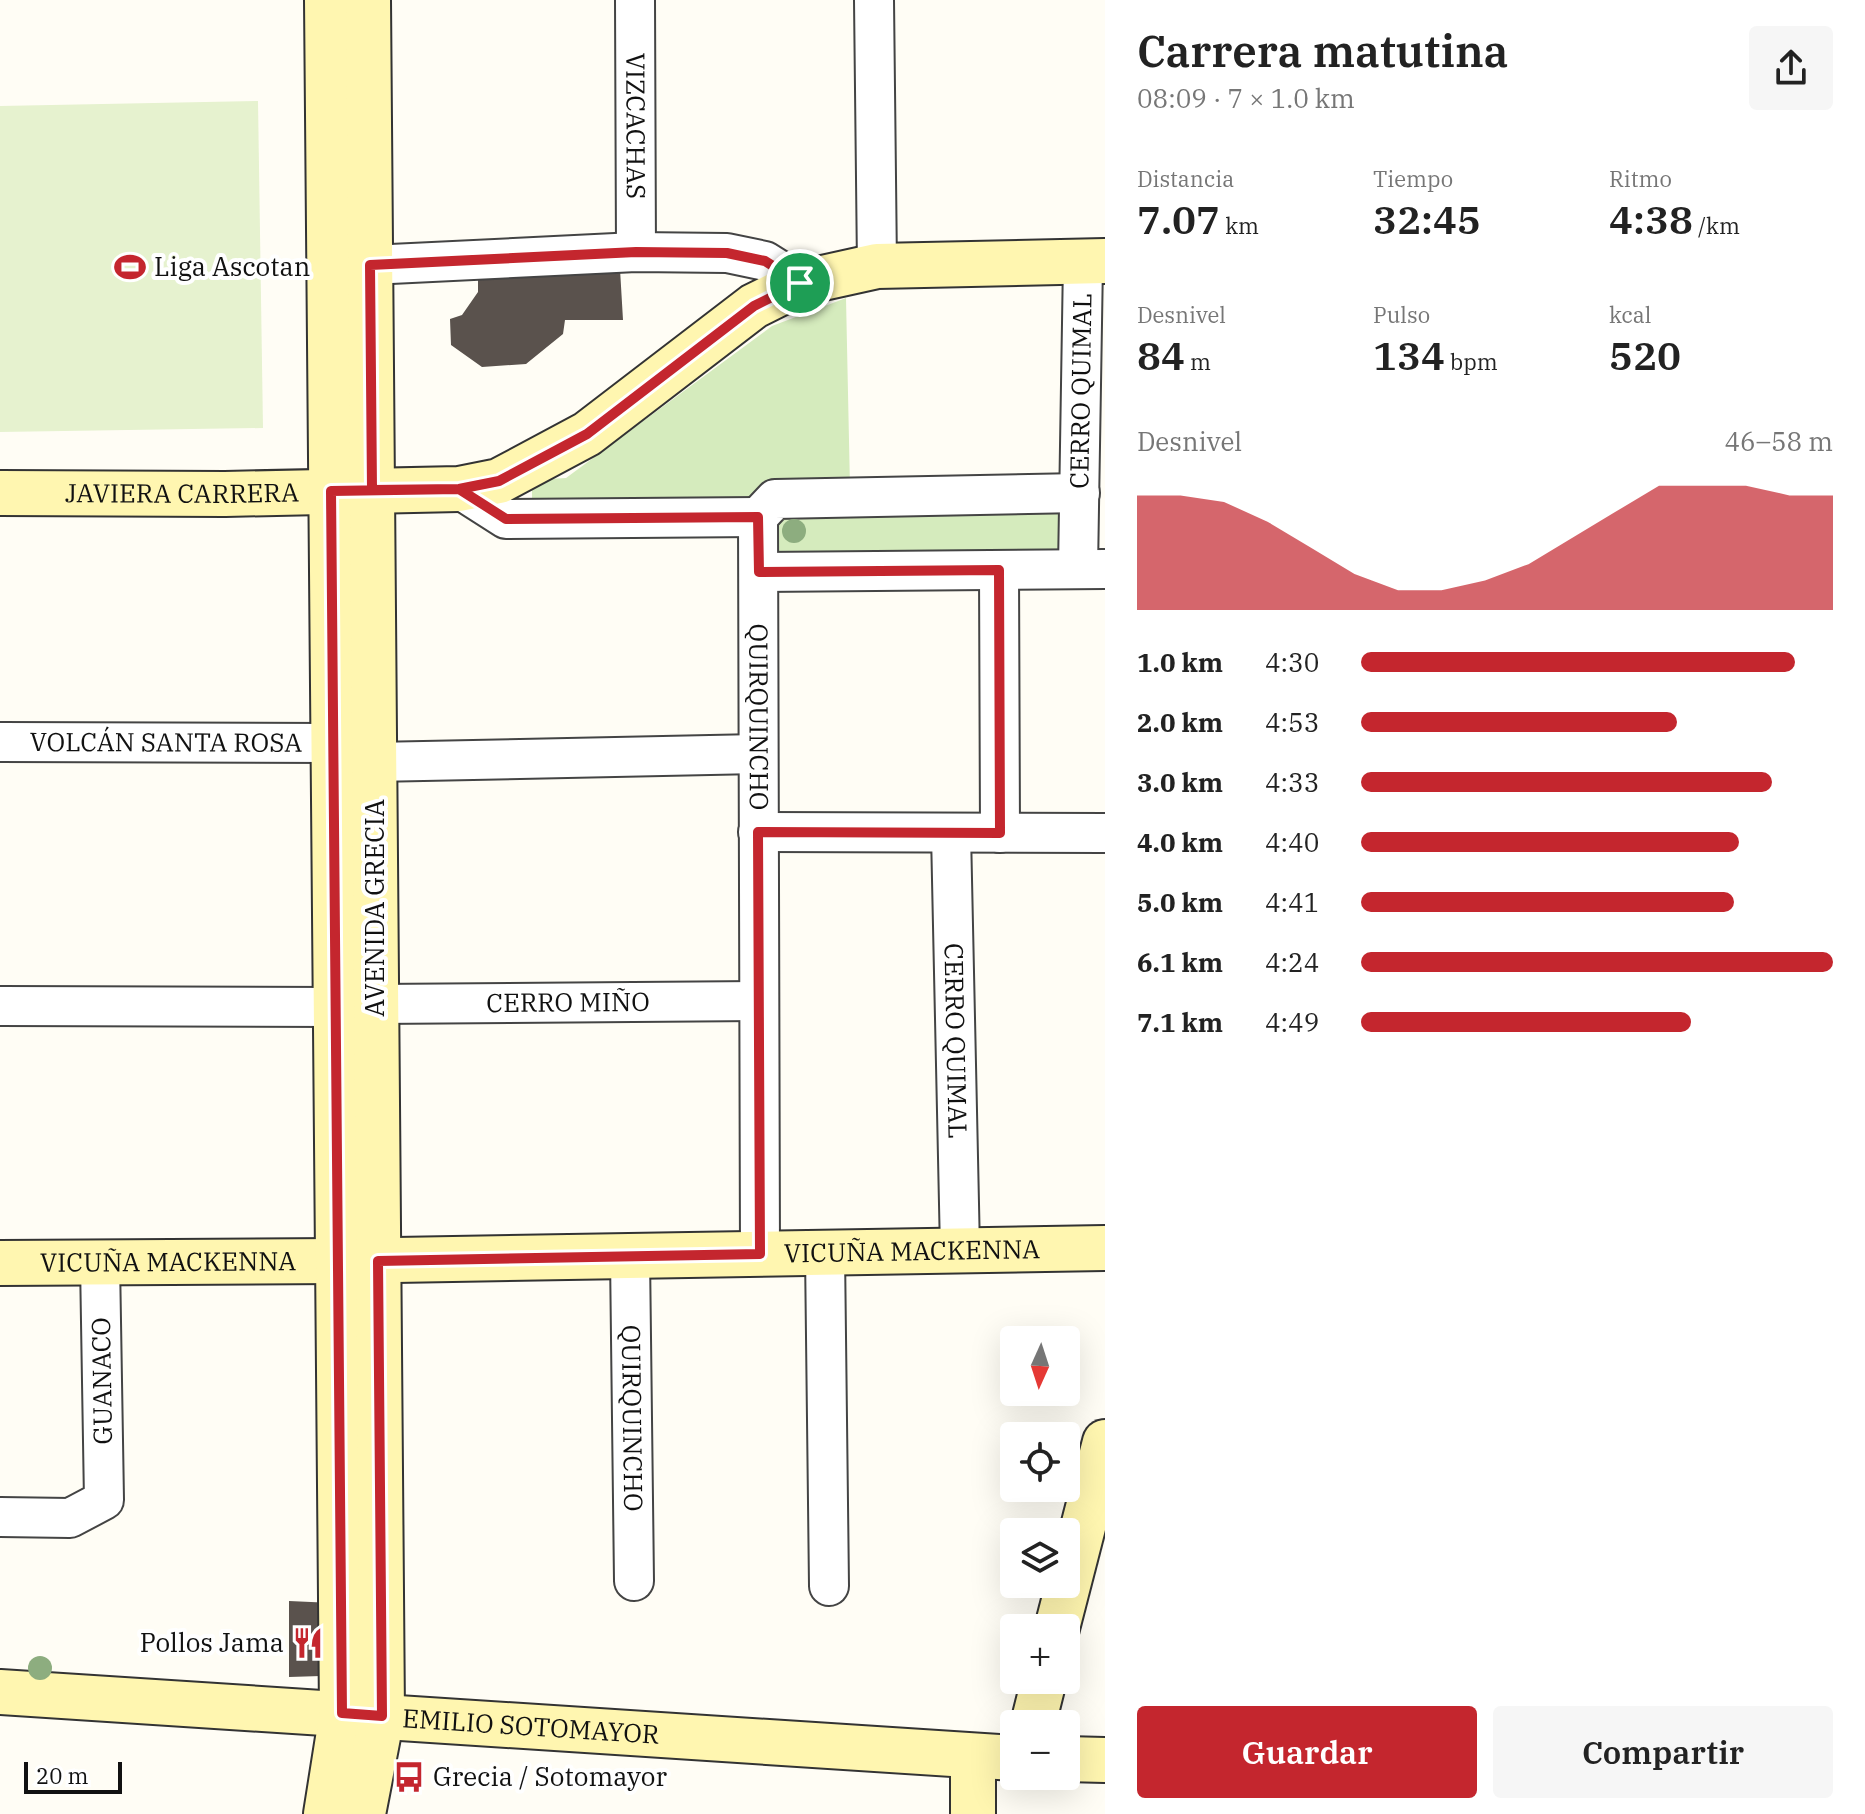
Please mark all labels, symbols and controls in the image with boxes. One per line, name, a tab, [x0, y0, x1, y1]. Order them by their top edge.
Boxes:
text: Carrera matutina	[1137, 22, 1508, 79]
button: share	[1749, 26, 1833, 110]
street label: VIZCACHAS	[619, 53, 654, 199]
text: 08:09 · 7 × 1.0 km	[1137, 81, 1355, 115]
text: Distancia	[1137, 164, 1234, 193]
text: Tiempo	[1373, 164, 1453, 193]
text: Ritmo	[1609, 164, 1672, 193]
text: 7.07	[1137, 193, 1220, 245]
text: 32:45	[1373, 193, 1481, 245]
text: 4:38	[1609, 193, 1693, 245]
text: km	[1220, 211, 1259, 240]
text: /km	[1693, 211, 1740, 240]
place label: Liga Ascotan	[154, 249, 310, 283]
pin	[766, 249, 834, 317]
sports icon: Liga Ascotan	[113, 250, 147, 284]
icon: arrive	[778, 261, 822, 305]
street label: CERRO QUIMAL	[1061, 293, 1098, 489]
text: Desnivel	[1137, 300, 1226, 329]
text: Pulso	[1373, 300, 1430, 329]
text: kcal	[1609, 300, 1651, 329]
text: 84	[1137, 329, 1185, 381]
text: 134	[1373, 329, 1445, 381]
text: 520	[1609, 329, 1681, 381]
text: m	[1185, 347, 1211, 376]
text: bpm	[1445, 347, 1498, 376]
text: Desnivel	[1137, 424, 1242, 458]
text: 46–58 m	[1725, 424, 1833, 458]
street label: JAVIERA CARRERA	[65, 474, 299, 510]
street label: QUIRQUINCHO	[742, 623, 777, 811]
text: 1.0 km	[1137, 645, 1223, 679]
text: 4:30	[1265, 645, 1319, 679]
text: 2.0 km	[1137, 705, 1223, 739]
text: 4:53	[1265, 705, 1319, 739]
street label: VOLCÁN SANTA ROSA	[30, 724, 302, 759]
text: 3.0 km	[1137, 765, 1223, 799]
text: 4:33	[1265, 765, 1319, 799]
street label: AVENIDA GRECIA	[357, 799, 391, 1017]
text: 4.0 km	[1137, 825, 1223, 859]
text: 4:40	[1265, 825, 1319, 859]
text: 5.0 km	[1137, 885, 1223, 919]
text: 4:41	[1265, 885, 1319, 919]
street label: CERRO QUIMAL	[937, 943, 976, 1139]
text: 6.1 km	[1137, 945, 1223, 979]
text: 4:24	[1265, 945, 1319, 979]
street label: CERRO MIÑO	[486, 984, 650, 1019]
text: 7.1 km	[1137, 1005, 1223, 1039]
text: 4:49	[1265, 1005, 1319, 1039]
street label: VICUÑA MACKENNA	[784, 1231, 1040, 1269]
street label: VICUÑA MACKENNA	[40, 1243, 296, 1279]
street label: GUANACO	[83, 1317, 119, 1445]
street label: QUIRQUINCHO	[615, 1324, 651, 1512]
north arrow	[1000, 1326, 1080, 1406]
map controls	[1000, 1326, 1080, 1790]
button: locate	[1000, 1422, 1080, 1502]
button: layers	[1000, 1518, 1080, 1598]
button: +	[1000, 1614, 1080, 1694]
place label: Pollos Jama	[140, 1625, 284, 1659]
restaurant icon: Pollos Jama	[291, 1626, 325, 1660]
street label: EMILIO SOTOMAYOR	[401, 1700, 661, 1751]
button: Guardar	[1137, 1706, 1477, 1798]
button: Compartir	[1493, 1706, 1833, 1798]
button: −	[1000, 1710, 1080, 1790]
scale bar	[24, 1758, 122, 1794]
place label: Grecia / Sotomayor	[433, 1759, 667, 1793]
bus stop icon: Grecia / Sotomayor	[392, 1760, 426, 1794]
text: 20 m	[36, 1761, 88, 1790]

